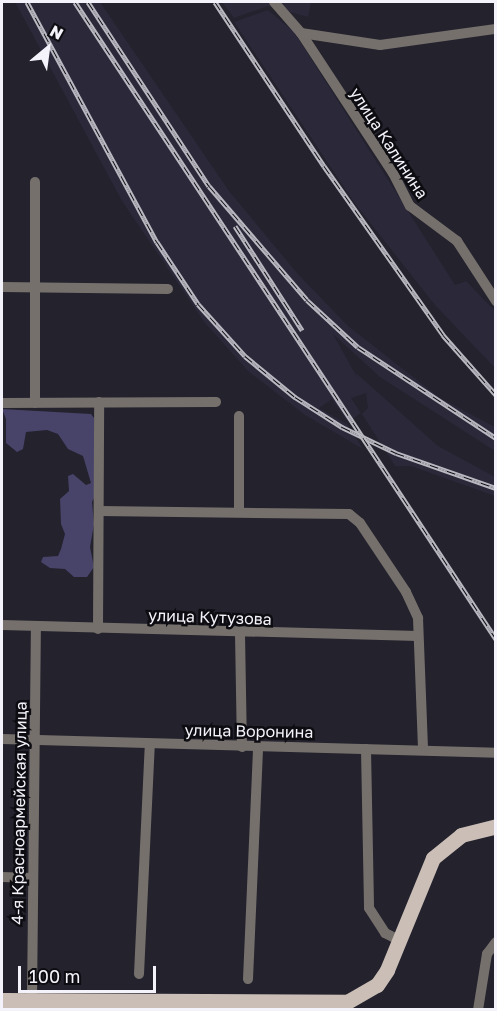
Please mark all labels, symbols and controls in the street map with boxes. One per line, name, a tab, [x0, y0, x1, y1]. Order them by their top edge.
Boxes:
north arrow	[18, 18, 78, 78]
text: N	[47, 21, 67, 44]
street label: улица Калинина	[346, 84, 432, 202]
street label: улица Кутузова	[148, 605, 272, 629]
street label: 4-я Красноармейская улица	[7, 701, 31, 925]
street label: улица Воронина	[184, 720, 314, 742]
scale bar	[21, 954, 159, 992]
text: 100 m	[29, 965, 80, 987]

